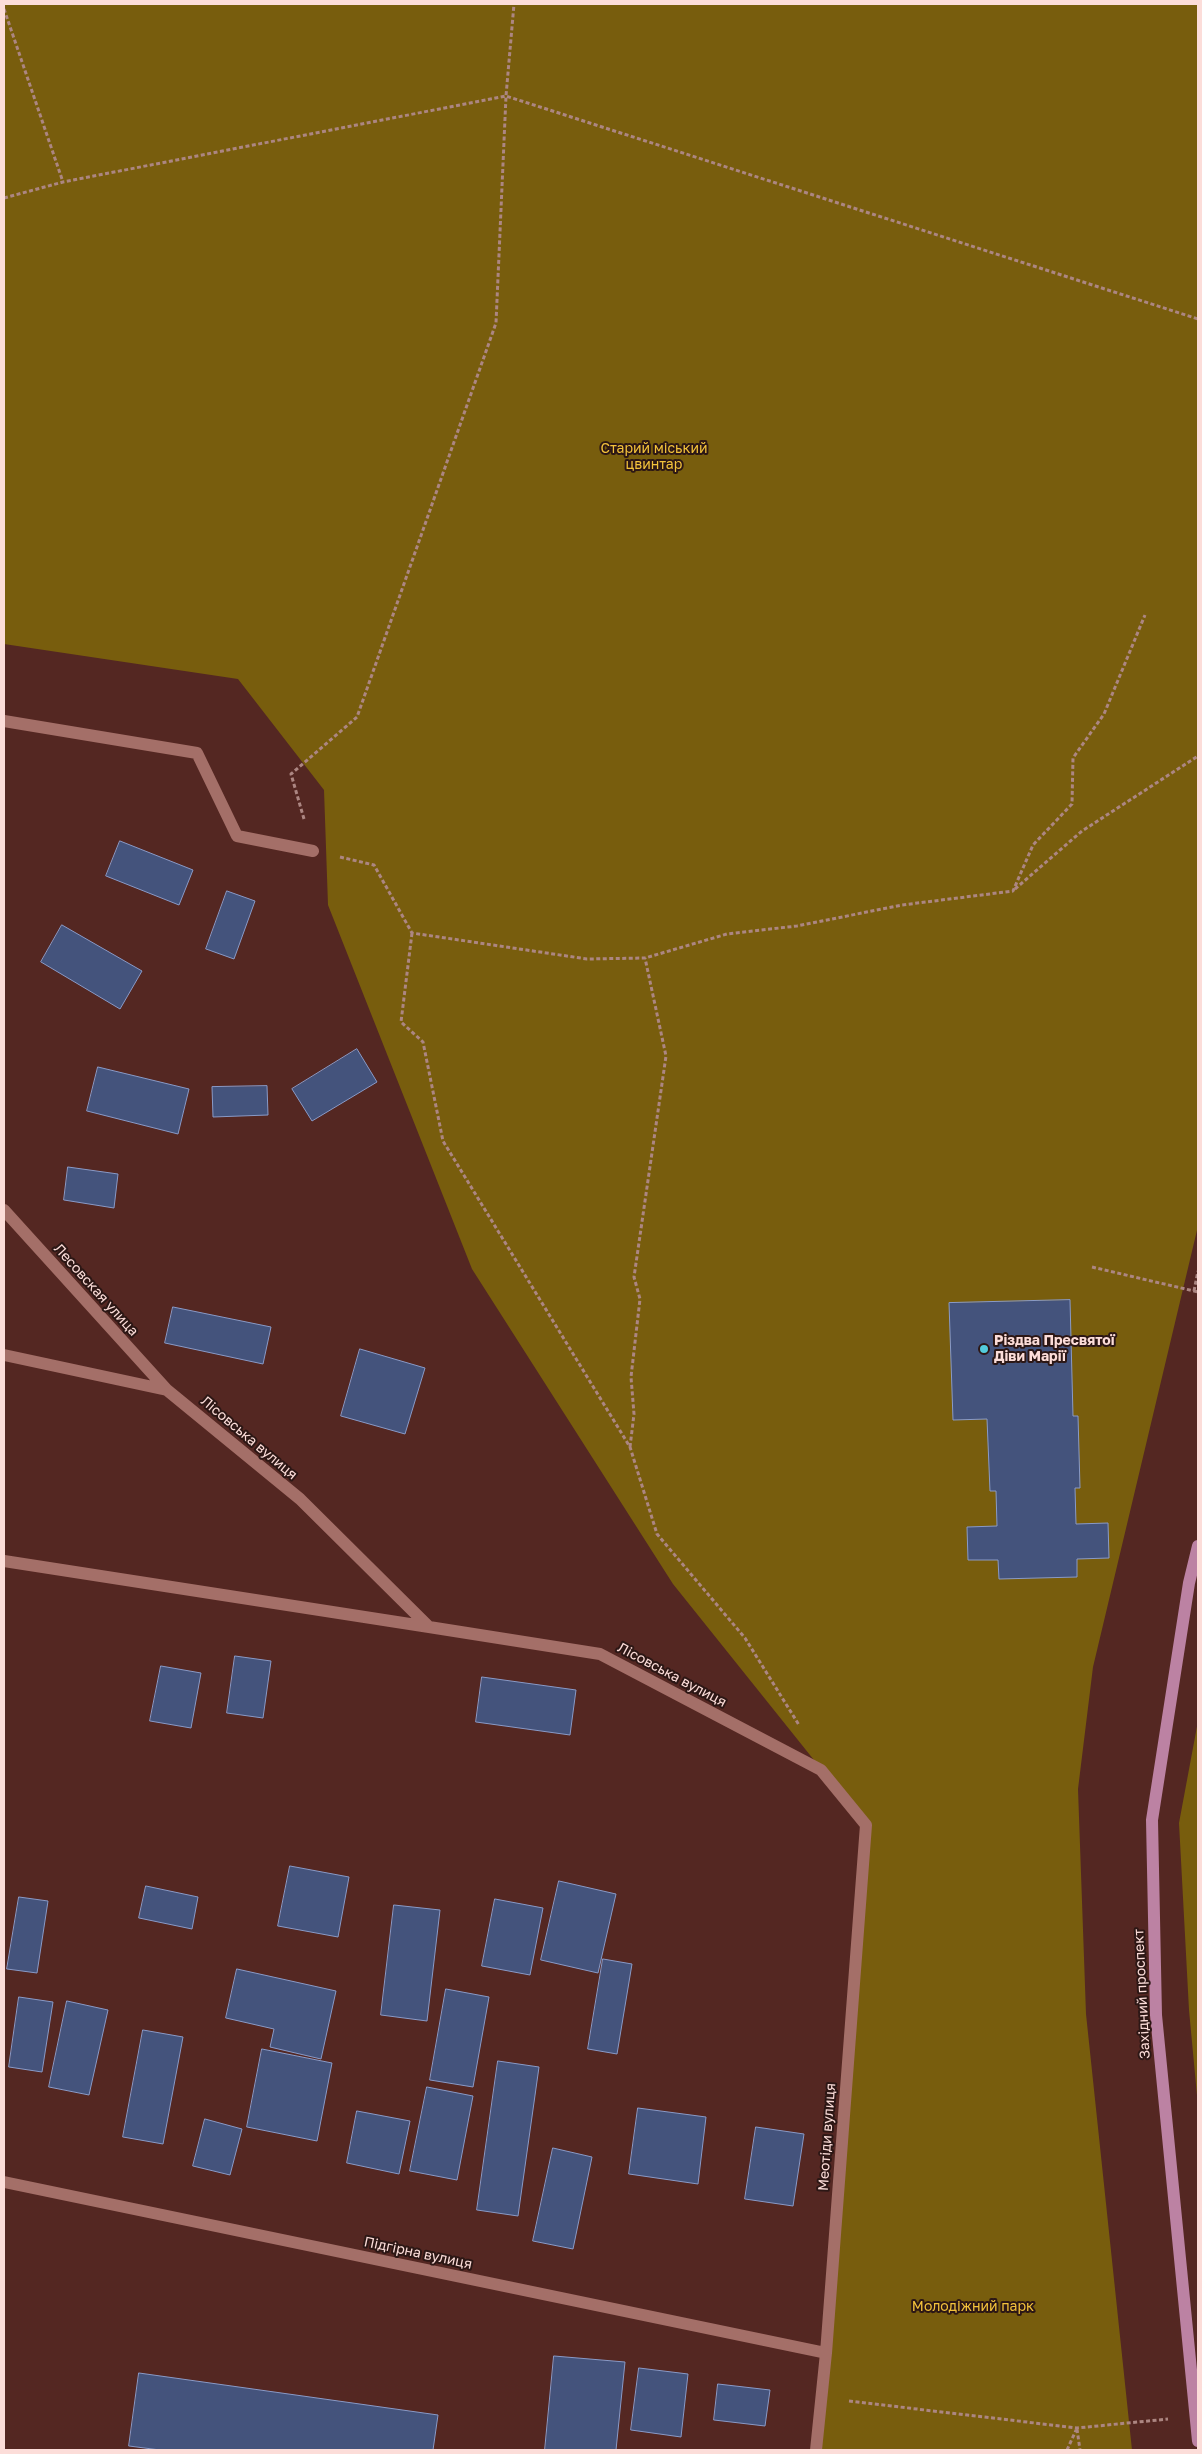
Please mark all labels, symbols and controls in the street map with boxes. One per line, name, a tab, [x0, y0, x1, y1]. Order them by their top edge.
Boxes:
park label: Старий міський цвинтар	[600, 441, 708, 474]
street label: Лесовская улица	[50, 1241, 142, 1339]
place label: Різдва Пресвятої Діви Марії	[994, 1333, 1115, 1365]
marker: Різдва Пресвятої Діви Марії	[978, 1343, 990, 1355]
street label: Лісовська вулиця	[197, 1393, 301, 1483]
street label: Лісовська вулиця	[615, 1639, 729, 1711]
street label: Західний проспект	[1130, 1928, 1154, 2060]
street label: Меотіди вулиця	[815, 2082, 839, 2192]
street label: Підгірна вулиця	[362, 2233, 474, 2273]
park label: Молодіжний парк	[912, 2299, 1034, 2315]

